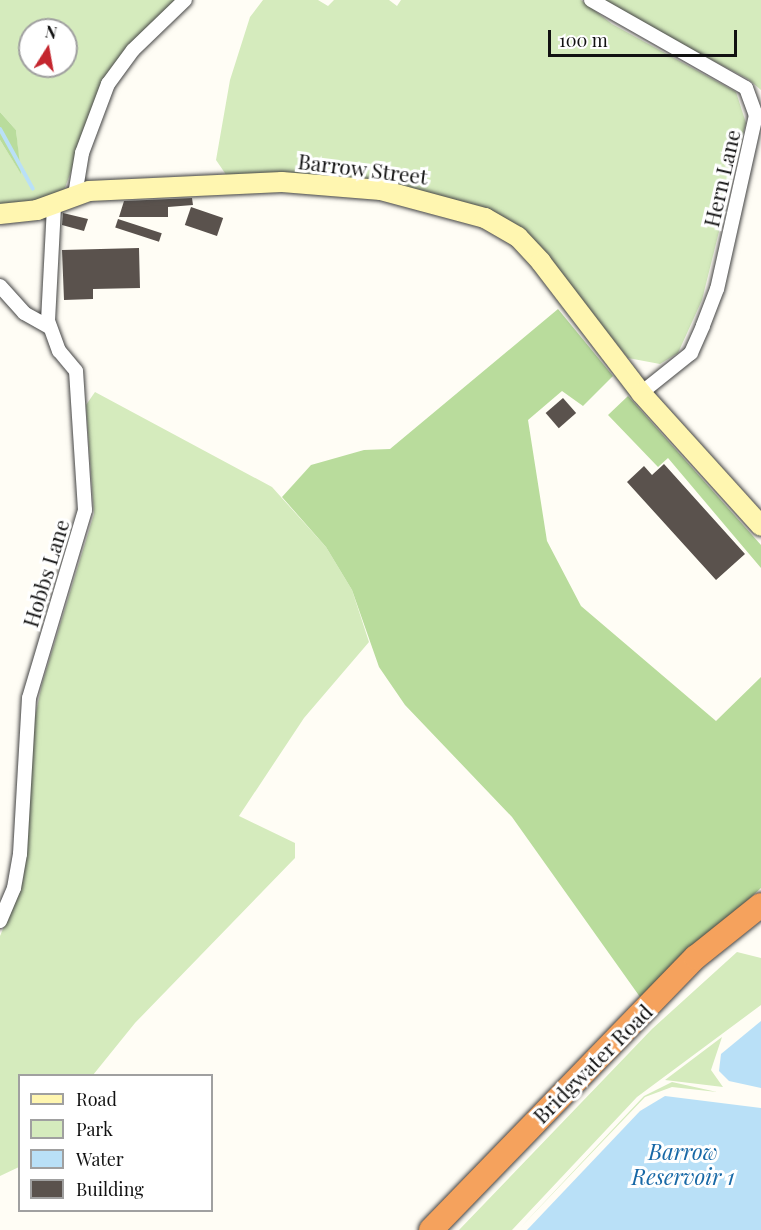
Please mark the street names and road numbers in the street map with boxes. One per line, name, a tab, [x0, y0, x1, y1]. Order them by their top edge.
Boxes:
street label: Hern Lane	[698, 127, 744, 229]
street label: Barrow Street	[296, 148, 430, 188]
street label: Hobbs Lane	[17, 516, 73, 630]
street label: Bridgwater Road	[527, 998, 657, 1128]

